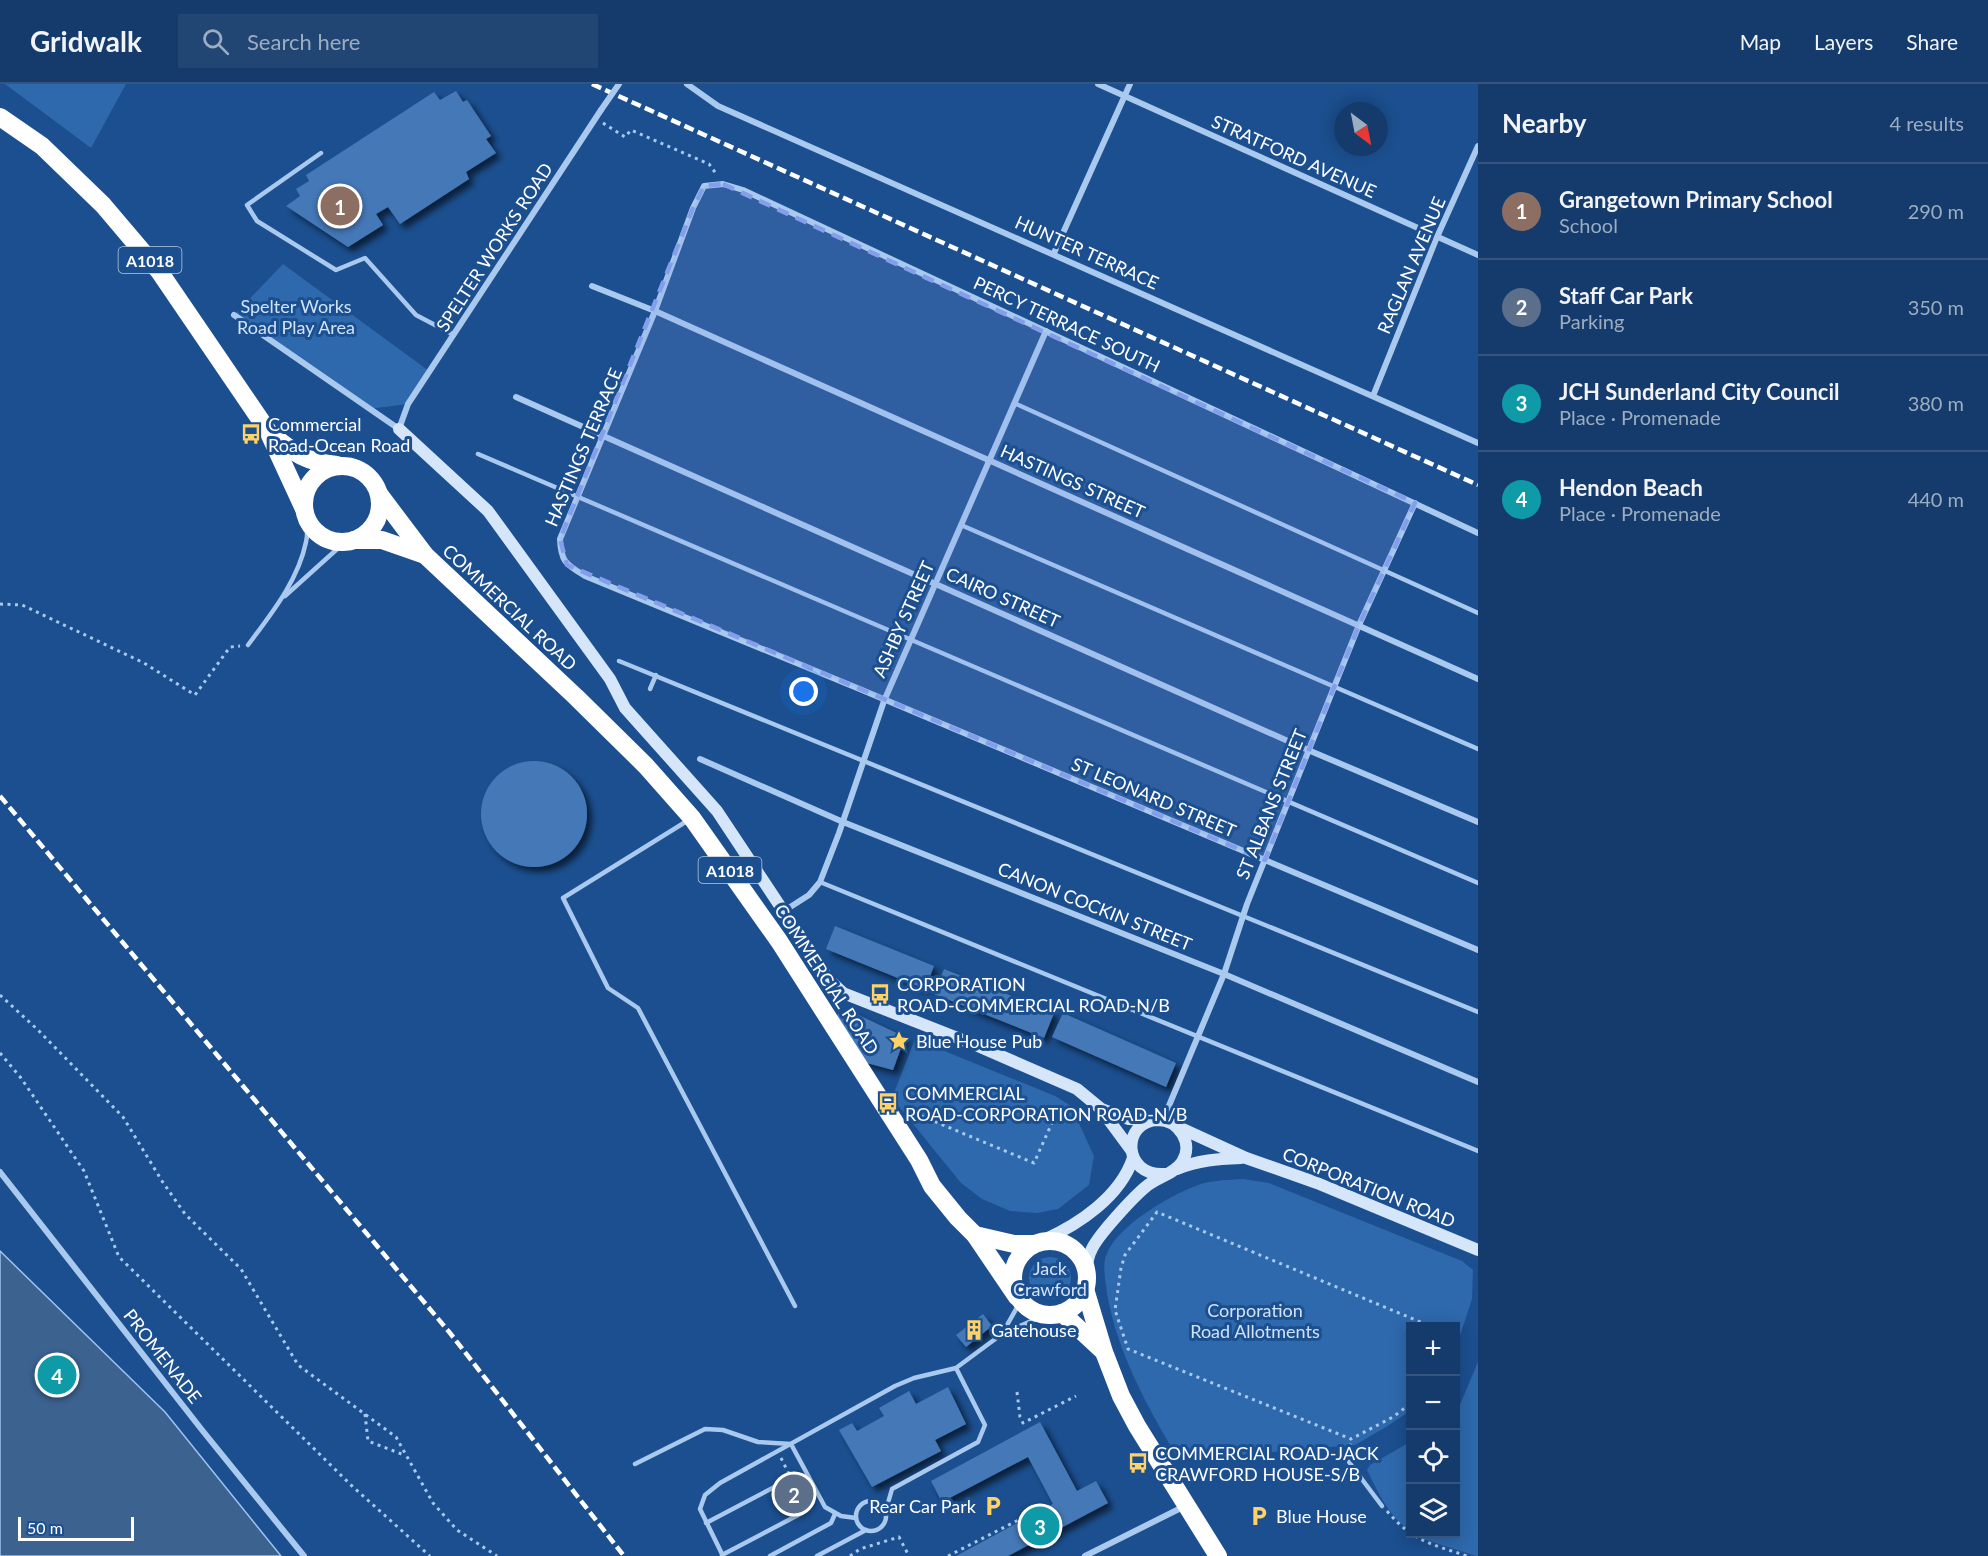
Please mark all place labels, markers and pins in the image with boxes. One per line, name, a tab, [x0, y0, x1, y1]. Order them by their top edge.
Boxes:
pin: 1	[320, 184, 360, 228]
place label: Commercial Road-Ocean Road	[268, 413, 410, 456]
bus stop icon: Commercial Road-Ocean Road	[239, 422, 263, 446]
place label: CORPORATION ROAD-COMMERCIAL ROAD-N/B	[897, 973, 1170, 1016]
bus stop icon: CORPORATION ROAD-COMMERCIAL ROAD-N/B	[868, 982, 892, 1006]
place icon: Blue House Pub	[887, 1029, 911, 1053]
place label: Blue House Pub	[916, 1030, 1042, 1052]
place label: COMMERCIAL ROAD-CORPORATION ROAD-N/B	[905, 1082, 1187, 1125]
bus stop icon: COMMERCIAL ROAD-CORPORATION ROAD-N/B	[876, 1091, 900, 1115]
building icon: Gatehouse	[962, 1318, 986, 1342]
place label: Gatehouse	[991, 1319, 1076, 1341]
pin: 4	[38, 1352, 76, 1398]
place label: COMMERCIAL ROAD-JACK CRAWFORD HOUSE-S/B	[1155, 1442, 1379, 1485]
bus stop icon: COMMERCIAL ROAD-JACK CRAWFORD HOUSE-S/B	[1126, 1451, 1150, 1475]
pin: 2	[774, 1472, 814, 1516]
parking icon: Rear Car Park	[981, 1494, 1005, 1518]
place label: Rear Car Park	[869, 1495, 977, 1517]
pin: 3	[1020, 1504, 1060, 1548]
parking icon: Blue House	[1247, 1504, 1271, 1528]
place label: Blue House	[1276, 1505, 1367, 1527]

